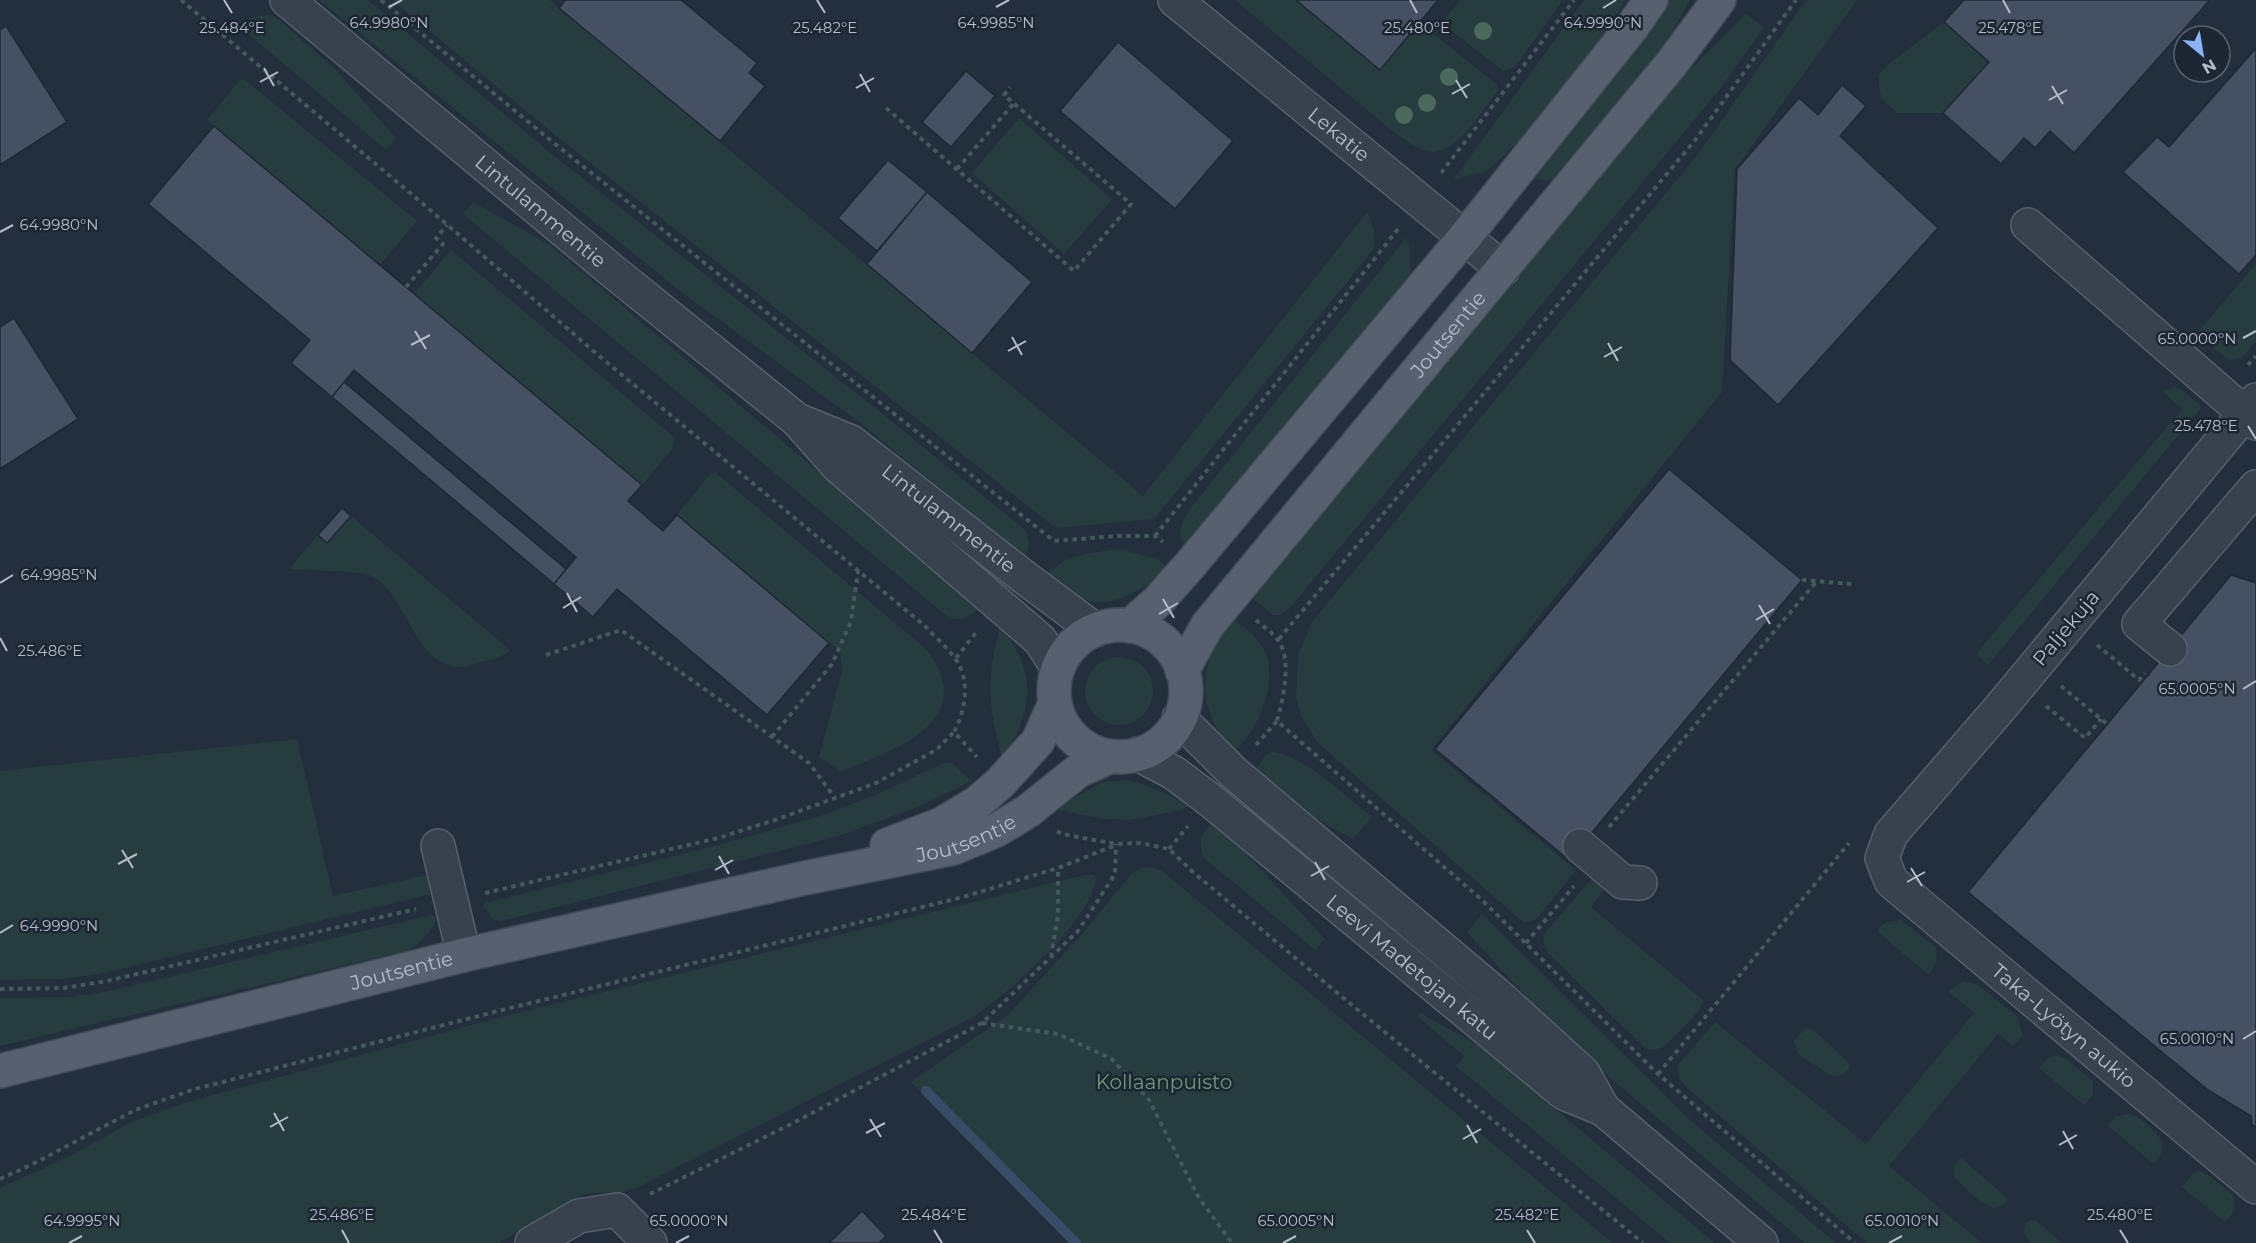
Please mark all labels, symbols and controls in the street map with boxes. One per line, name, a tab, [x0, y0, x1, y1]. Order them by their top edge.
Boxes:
text: 64.9980°N	[350, 13, 428, 32]
text: 64.9985°N	[957, 13, 1035, 32]
text: 64.9990°N	[1564, 13, 1642, 32]
text: 25.484°E	[199, 18, 265, 37]
text: 25.482°E	[793, 18, 857, 37]
text: 25.480°E	[1384, 18, 1450, 37]
text: 25.478°E	[1978, 18, 2042, 37]
north arrow	[2172, 24, 2232, 84]
text: N	[2199, 55, 2220, 78]
street label: Lekatie	[1303, 102, 1375, 167]
street label: Lintulammentie	[470, 150, 611, 273]
text: 64.9980°N	[20, 215, 98, 234]
street label: Joutsentie	[1405, 286, 1491, 383]
text: 65.0000°N	[2158, 329, 2236, 348]
text: 25.478°E	[2174, 416, 2238, 435]
street label: Lintulammentie	[877, 459, 1021, 578]
text: 64.9985°N	[20, 565, 98, 584]
street label: Paljekuja	[2027, 585, 2105, 671]
text: 25.486°E	[18, 641, 82, 660]
text: 65.0005°N	[2158, 679, 2236, 698]
street label: Joutsentie	[913, 809, 1020, 868]
street label: Leevi Madetojan katu	[1322, 889, 1503, 1045]
text: 64.9990°N	[20, 916, 98, 935]
street label: Joutsentie	[347, 946, 456, 995]
street label: Taka-Lyötyn aukio	[1987, 959, 2141, 1093]
text: 65.0010°N	[2160, 1029, 2234, 1048]
park label: Kollaanpuisto	[1096, 1070, 1232, 1094]
text: 25.486°E	[310, 1205, 374, 1224]
text: 25.484°E	[901, 1205, 967, 1224]
text: 25.482°E	[1495, 1205, 1559, 1224]
text: 25.480°E	[2087, 1205, 2153, 1224]
text: 64.9995°N	[44, 1211, 120, 1230]
text: 65.0000°N	[650, 1211, 728, 1230]
text: 65.0005°N	[1257, 1211, 1335, 1230]
text: 65.0010°N	[1865, 1211, 1939, 1230]

